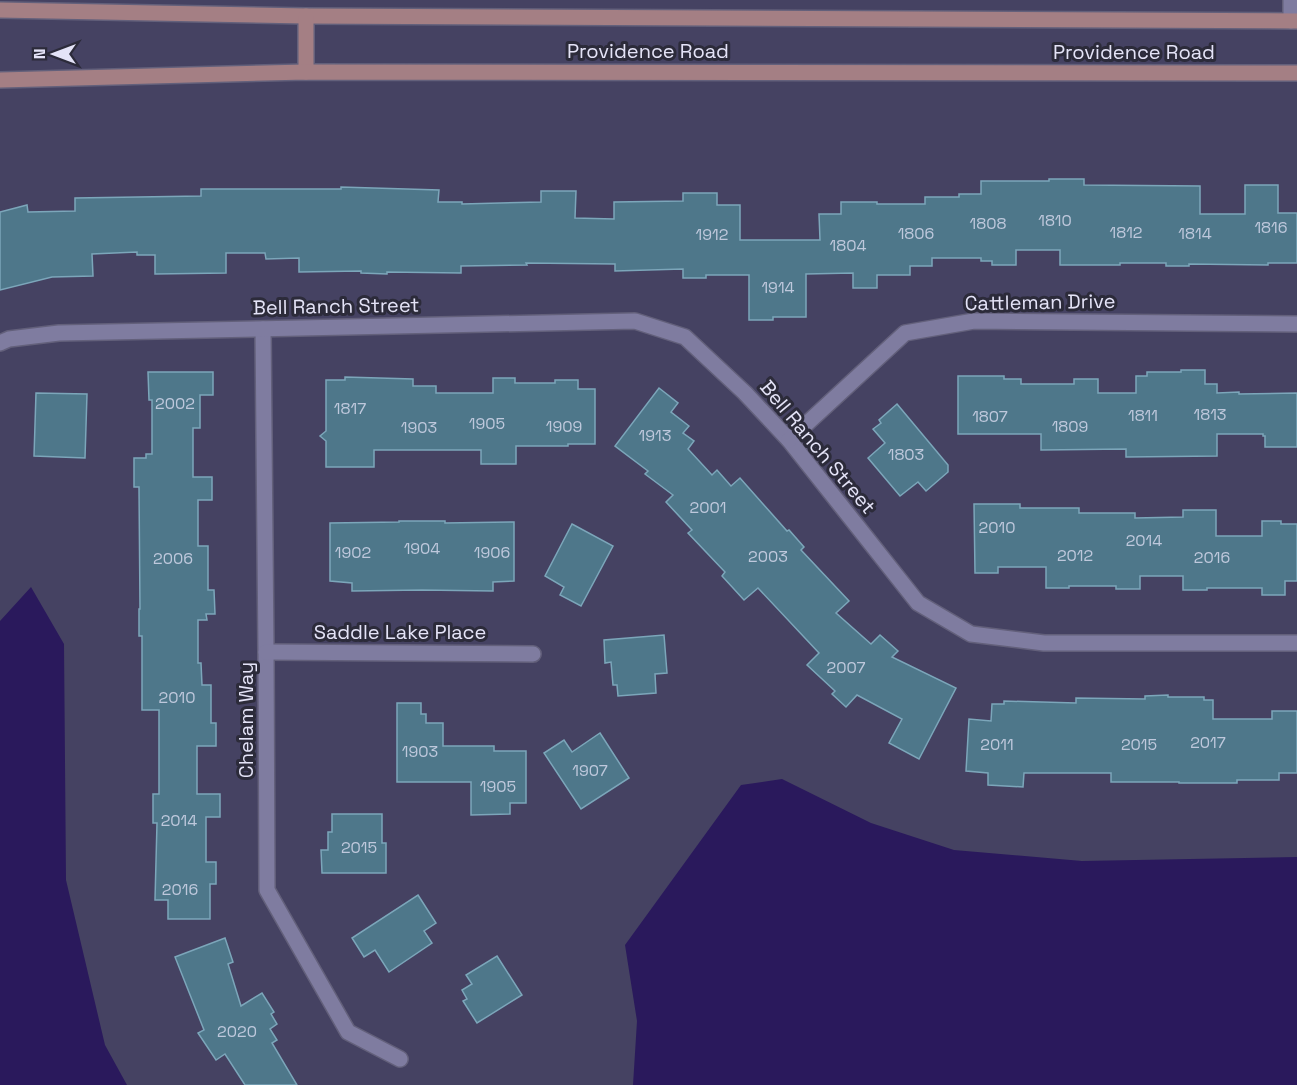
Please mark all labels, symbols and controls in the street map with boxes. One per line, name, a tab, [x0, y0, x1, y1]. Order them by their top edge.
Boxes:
north arrow	[24, 24, 84, 84]
street label: Providence Road	[567, 38, 729, 64]
street label: Providence Road	[1053, 39, 1215, 65]
text: N	[29, 49, 50, 59]
house number: 1810	[1038, 210, 1072, 231]
house number: 1808	[970, 213, 1006, 234]
house number: 1816	[1254, 217, 1288, 238]
house number: 1812	[1110, 222, 1143, 243]
house number: 1806	[898, 223, 934, 244]
house number: 1814	[1178, 223, 1212, 244]
house number: 1912	[696, 224, 728, 245]
house number: 1804	[830, 235, 866, 256]
house number: 1914	[761, 277, 795, 298]
street label: Cattleman Drive	[964, 288, 1116, 316]
street label: Bell Ranch Street	[252, 292, 420, 320]
street label: Bell Ranch Street	[754, 375, 882, 519]
house number: 2002	[155, 393, 195, 414]
house number: 1817	[334, 398, 366, 419]
house number: 1813	[1193, 404, 1227, 425]
house number: 1811	[1128, 405, 1158, 426]
house number: 1807	[972, 406, 1008, 427]
house number: 1905	[469, 413, 505, 434]
house number: 1909	[546, 416, 582, 437]
house number: 1809	[1052, 416, 1088, 437]
house number: 1903	[401, 417, 437, 438]
house number: 1913	[639, 425, 671, 446]
house number: 1803	[888, 444, 924, 465]
house number: 2001	[690, 497, 726, 518]
house number: 2010	[979, 517, 1015, 538]
house number: 2014	[1126, 530, 1162, 551]
house number: 1904	[404, 538, 440, 559]
house number: 1902	[335, 542, 371, 563]
house number: 1906	[474, 542, 510, 563]
house number: 2012	[1057, 545, 1093, 566]
house number: 2003	[748, 546, 788, 567]
house number: 2016	[1194, 547, 1230, 568]
house number: 2006	[153, 548, 193, 569]
street label: Saddle Lake Place	[314, 619, 486, 645]
house number: 2007	[827, 657, 865, 678]
street label: Chelam Way	[233, 662, 259, 778]
house number: 2010	[159, 687, 195, 708]
house number: 2017	[1190, 732, 1226, 753]
house number: 2011	[980, 734, 1014, 755]
house number: 2015	[1121, 734, 1157, 755]
house number: 1903	[402, 741, 438, 762]
house number: 1907	[572, 760, 608, 781]
house number: 1905	[480, 776, 516, 797]
house number: 2014	[161, 810, 197, 831]
house number: 2015	[341, 837, 377, 858]
house number: 2016	[162, 879, 198, 900]
house number: 2020	[217, 1021, 257, 1042]

